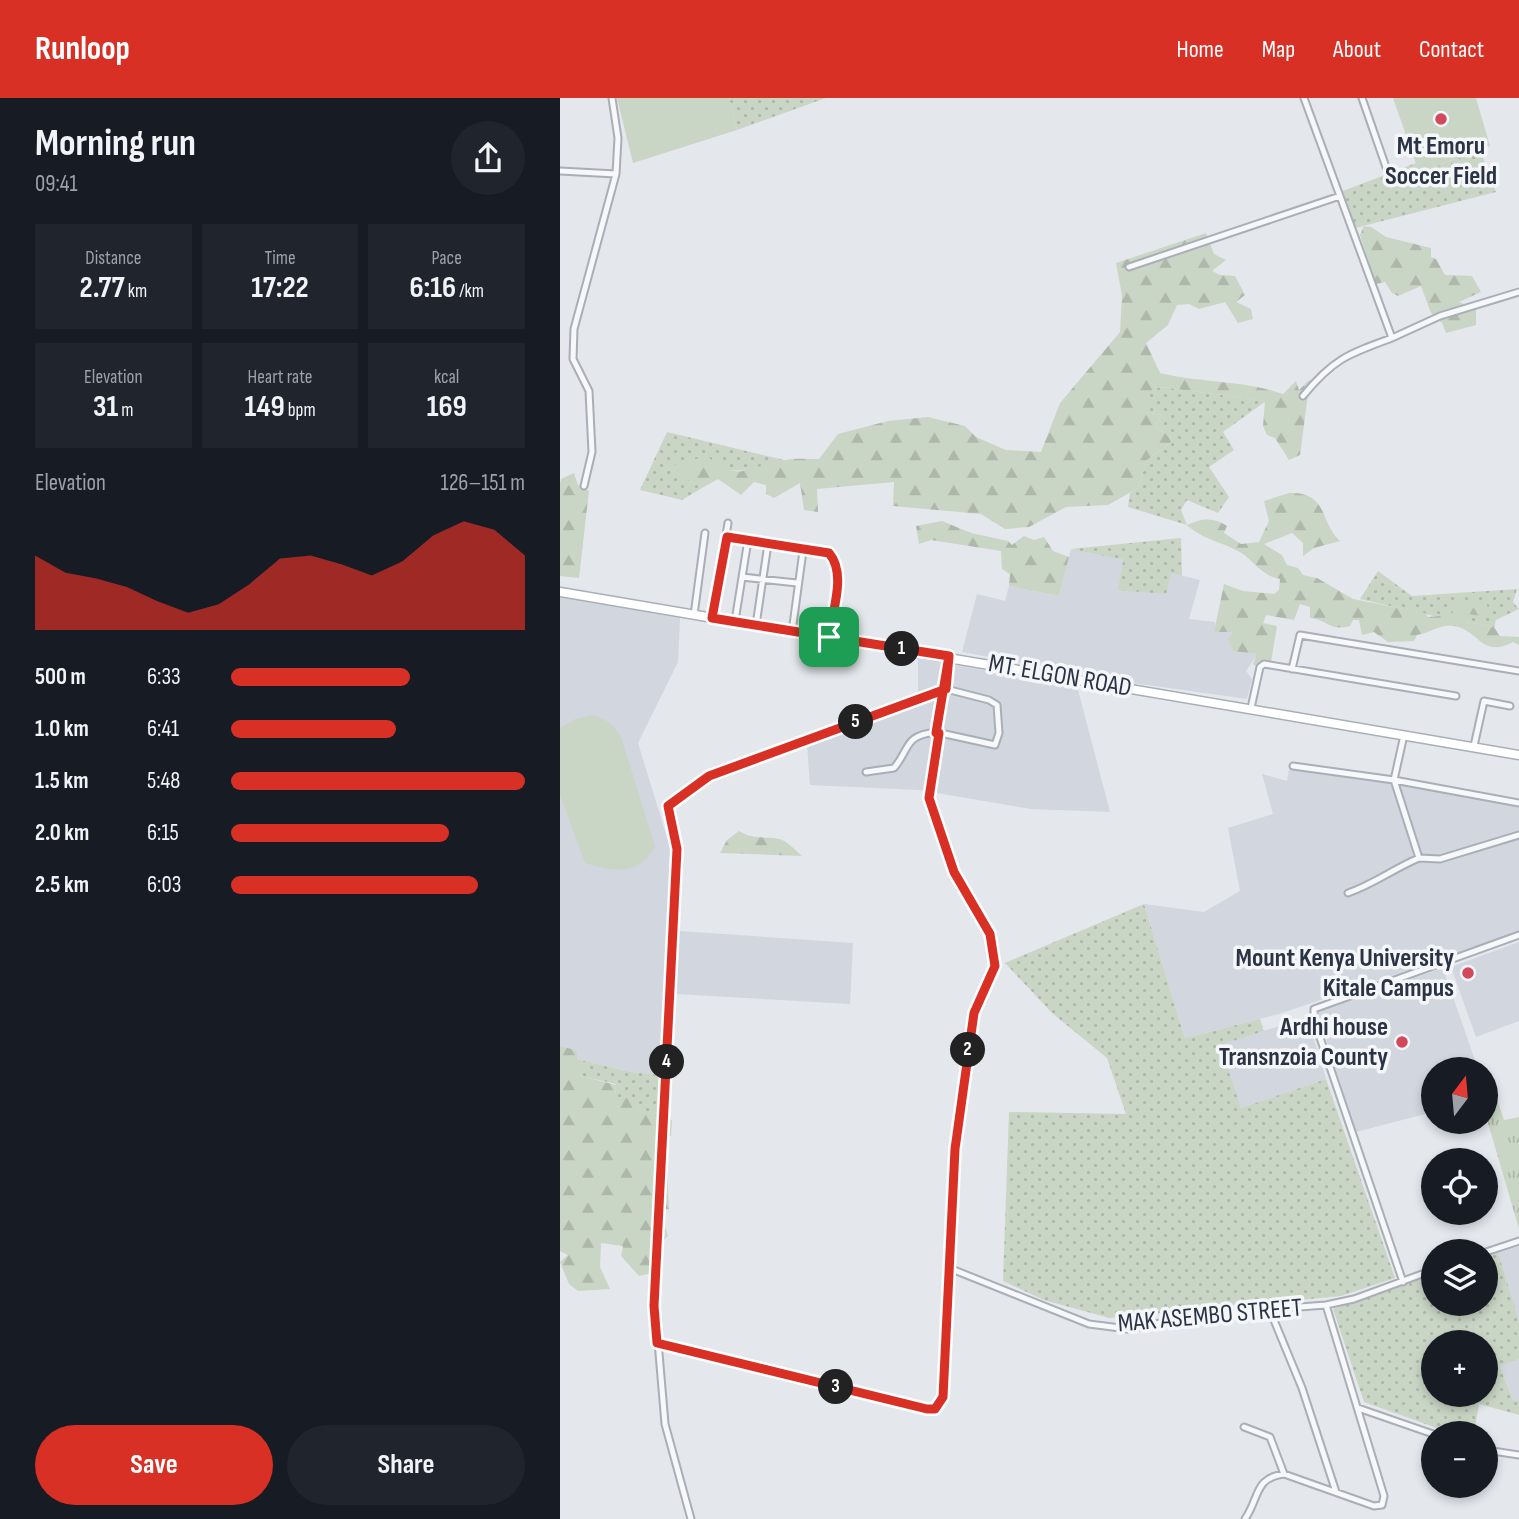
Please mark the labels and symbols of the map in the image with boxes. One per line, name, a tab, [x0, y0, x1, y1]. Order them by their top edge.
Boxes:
marker: Mt Emoru Soccer Field	[1433, 111, 1449, 127]
place label: Mt Emoru Soccer Field	[1385, 131, 1497, 192]
pin	[799, 607, 859, 667]
pin: 1	[884, 632, 920, 666]
street label: MT. ELGON ROAD	[986, 648, 1134, 704]
pin: 5	[838, 704, 874, 740]
place label: Mount Kenya University Kitale Campus	[1236, 943, 1454, 1004]
marker: Mount Kenya University Kitale Campus	[1460, 965, 1476, 981]
place label: Ardhi house Transnzoia County	[1219, 1012, 1388, 1073]
pin: 2	[950, 1032, 986, 1068]
marker: Ardhi house Transnzoia County	[1394, 1034, 1410, 1050]
pin: 4	[650, 1044, 684, 1080]
north arrow	[1421, 1057, 1498, 1134]
street label: MAK ASEMBO STREET	[1117, 1292, 1303, 1340]
pin: 3	[818, 1370, 854, 1404]

